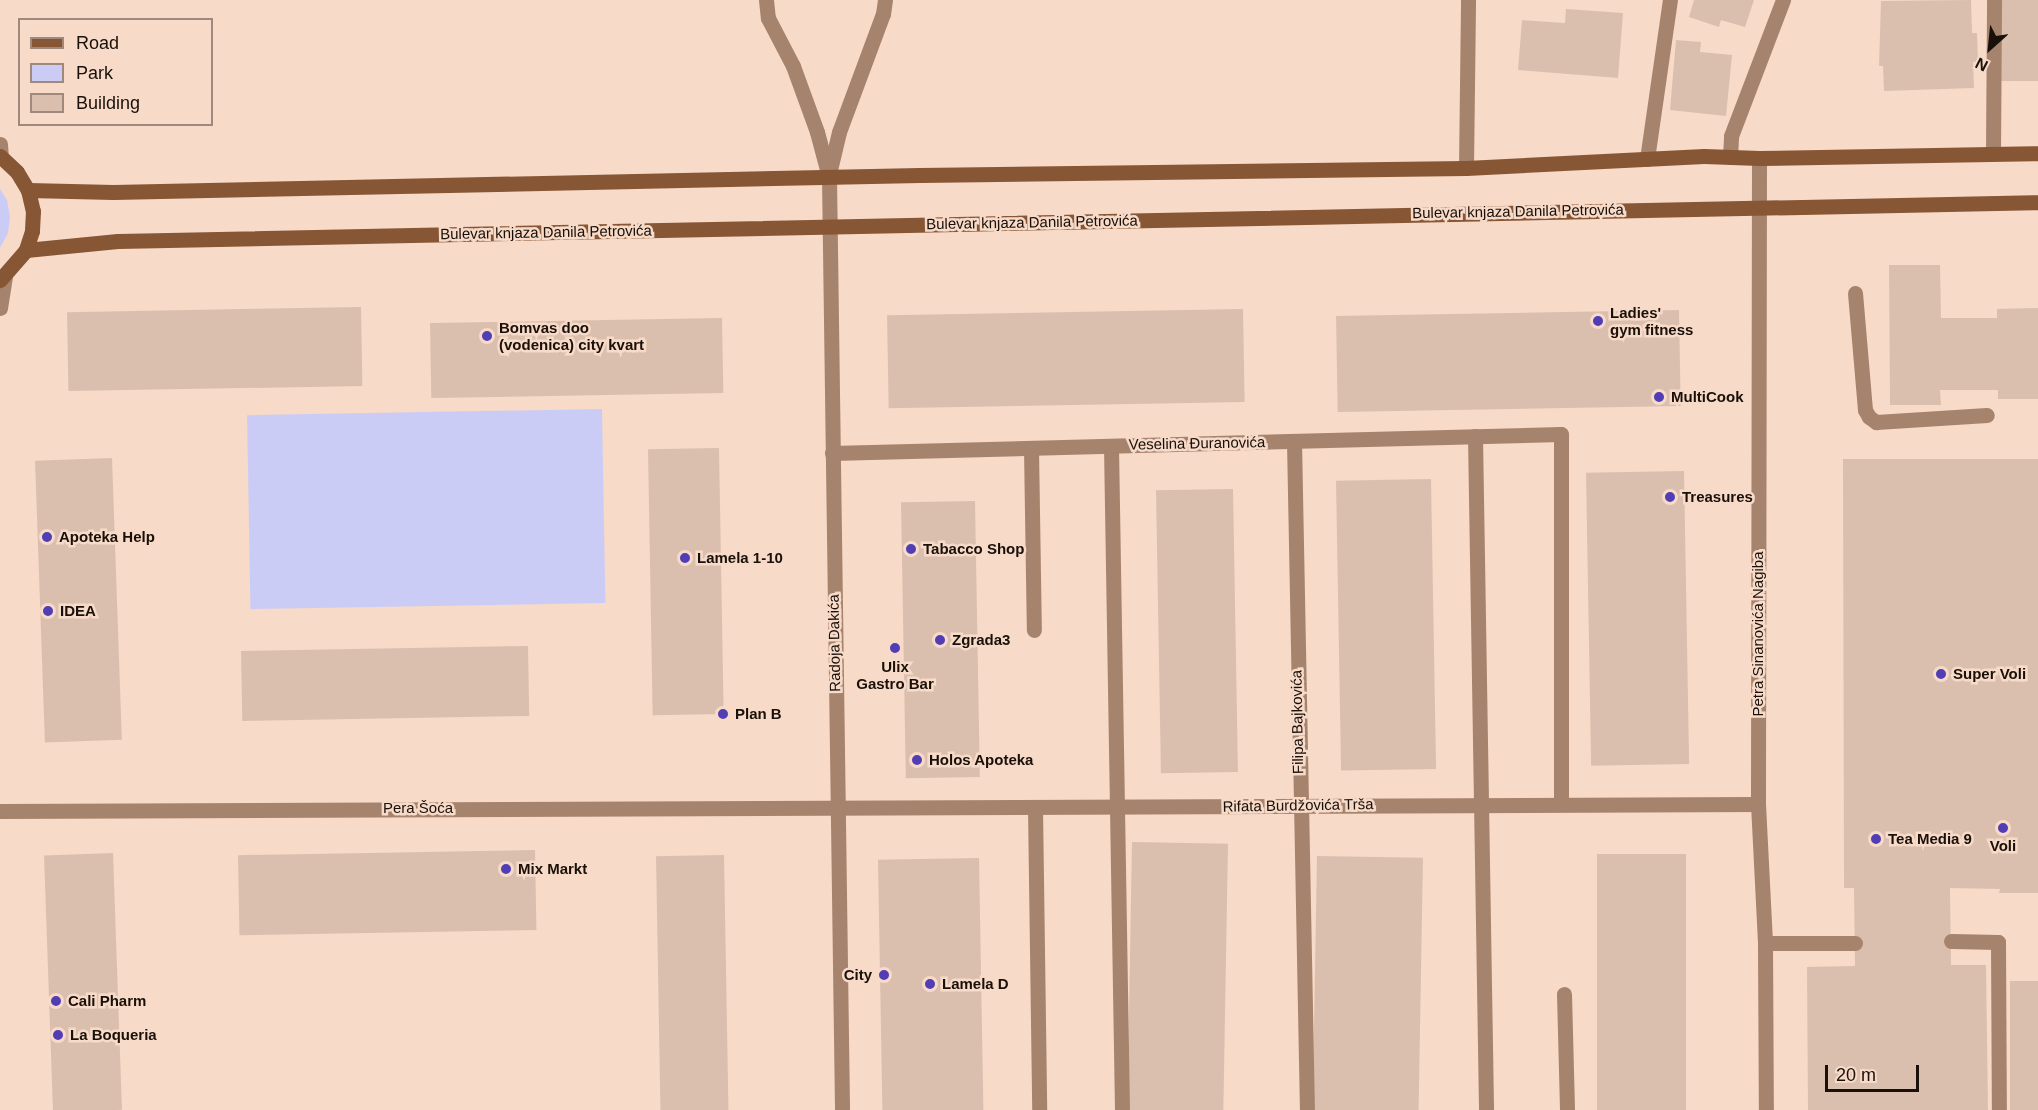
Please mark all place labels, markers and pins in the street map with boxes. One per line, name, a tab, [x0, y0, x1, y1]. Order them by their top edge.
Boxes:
place label: Ladies' gym fitness	[1610, 303, 1693, 338]
marker: Ladies' gym fitness	[1591, 314, 1605, 328]
place label: Bomvas doo (vodenica) city kvart	[499, 318, 644, 353]
marker: Bomvas doo (vodenica) city kvart	[480, 329, 494, 343]
place label: MultiCook	[1671, 388, 1743, 406]
marker: MultiCook	[1652, 390, 1666, 404]
place label: Treasures	[1682, 488, 1753, 506]
marker: Treasures	[1663, 490, 1677, 504]
place label: Apoteka Help	[59, 528, 155, 546]
marker: Apoteka Help	[40, 530, 54, 544]
place label: Tabacco Shop	[923, 540, 1024, 558]
marker: Tabacco Shop	[904, 542, 918, 556]
place label: Lamela 1-10	[697, 549, 783, 567]
marker: Lamela 1-10	[678, 551, 692, 565]
place label: IDEA	[60, 602, 96, 620]
marker: IDEA	[41, 604, 55, 618]
place label: Zgrada3	[952, 631, 1010, 649]
marker: Zgrada3	[933, 633, 947, 647]
marker: Ulix Gastro Bar	[888, 641, 902, 655]
place label: Ulix Gastro Bar	[856, 657, 934, 692]
place label: Super Voli	[1953, 665, 2026, 683]
marker: Super Voli	[1934, 667, 1948, 681]
place label: Plan B	[735, 705, 782, 723]
marker: Plan B	[716, 707, 730, 721]
place label: Holos Apoteka	[929, 751, 1034, 769]
marker: Holos Apoteka	[910, 753, 924, 767]
marker: Voli	[1996, 821, 2010, 835]
place label: Tea Media 9	[1888, 830, 1972, 848]
marker: Tea Media 9	[1869, 832, 1883, 846]
place label: Voli	[1990, 837, 2016, 855]
place label: Mix Markt	[518, 860, 587, 878]
marker: Mix Markt	[499, 862, 513, 876]
place label: City	[844, 966, 872, 984]
marker: City	[877, 968, 891, 982]
place label: Lamela D	[942, 975, 1009, 993]
marker: Lamela D	[923, 977, 937, 991]
place label: Cali Pharm	[68, 992, 146, 1010]
marker: Cali Pharm	[49, 994, 63, 1008]
place label: La Boqueria	[70, 1026, 157, 1044]
marker: La Boqueria	[51, 1028, 65, 1042]

